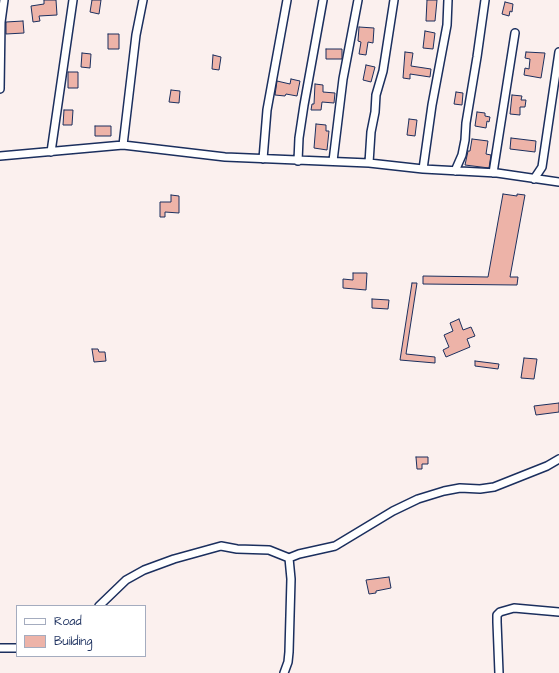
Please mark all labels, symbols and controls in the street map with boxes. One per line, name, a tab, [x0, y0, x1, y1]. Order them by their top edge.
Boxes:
legend	[16, 605, 146, 657]
text: Road	[54, 613, 82, 630]
text: Building	[54, 633, 92, 650]

